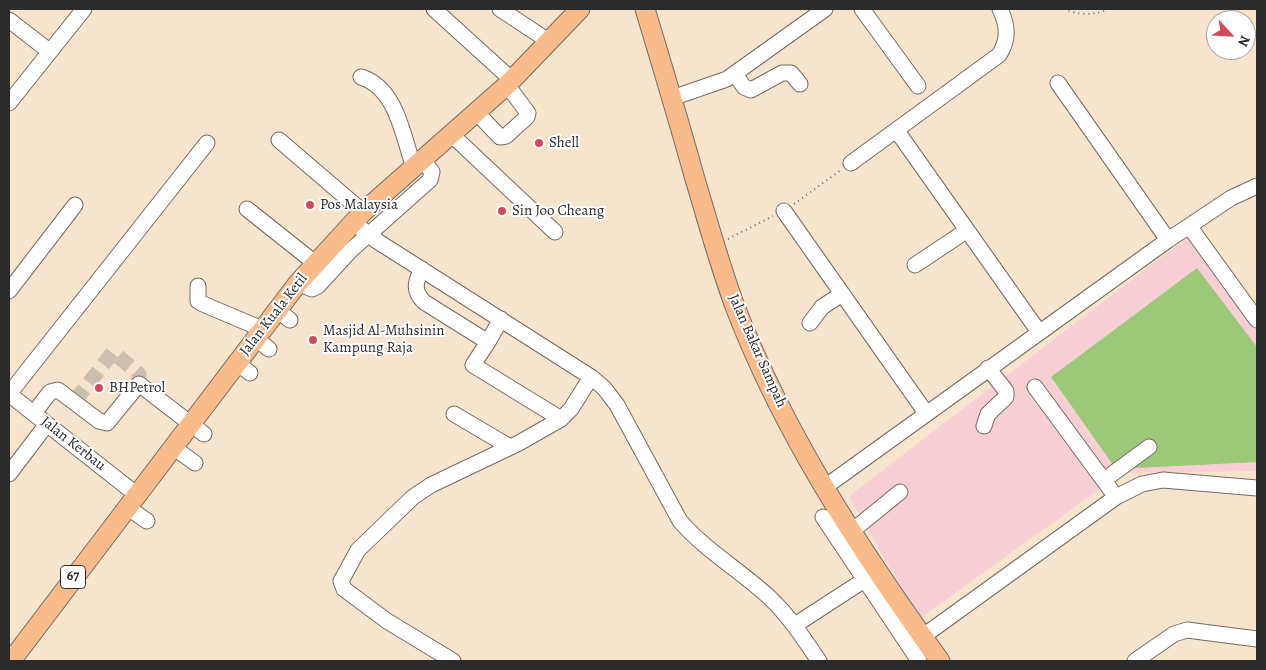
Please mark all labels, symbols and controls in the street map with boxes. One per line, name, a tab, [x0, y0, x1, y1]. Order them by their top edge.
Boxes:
north arrow	[1206, 10, 1256, 60]
text: N	[1233, 32, 1255, 50]
place label: Shell	[549, 134, 579, 152]
marker: Shell	[533, 137, 545, 149]
place label: Pos Malaysia	[320, 196, 398, 214]
marker: Pos Malaysia	[304, 199, 316, 211]
place label: Sin Joo Cheang	[512, 202, 604, 220]
marker: Sin Joo Cheang	[496, 205, 508, 217]
street label: Jalan Kuala Ketil	[236, 270, 312, 360]
street label: Jalan Bakar Sampah	[724, 292, 790, 410]
place label: Masjid Al-Muhsinin Kampung Raja	[323, 322, 444, 357]
marker: Masjid Al-Muhsinin Kampung Raja	[307, 334, 319, 346]
place label: BHPetrol	[109, 379, 165, 397]
marker: BHPetrol	[93, 382, 105, 394]
street label: Jalan Kerbau	[37, 413, 109, 475]
road number: 67	[60, 566, 86, 588]

